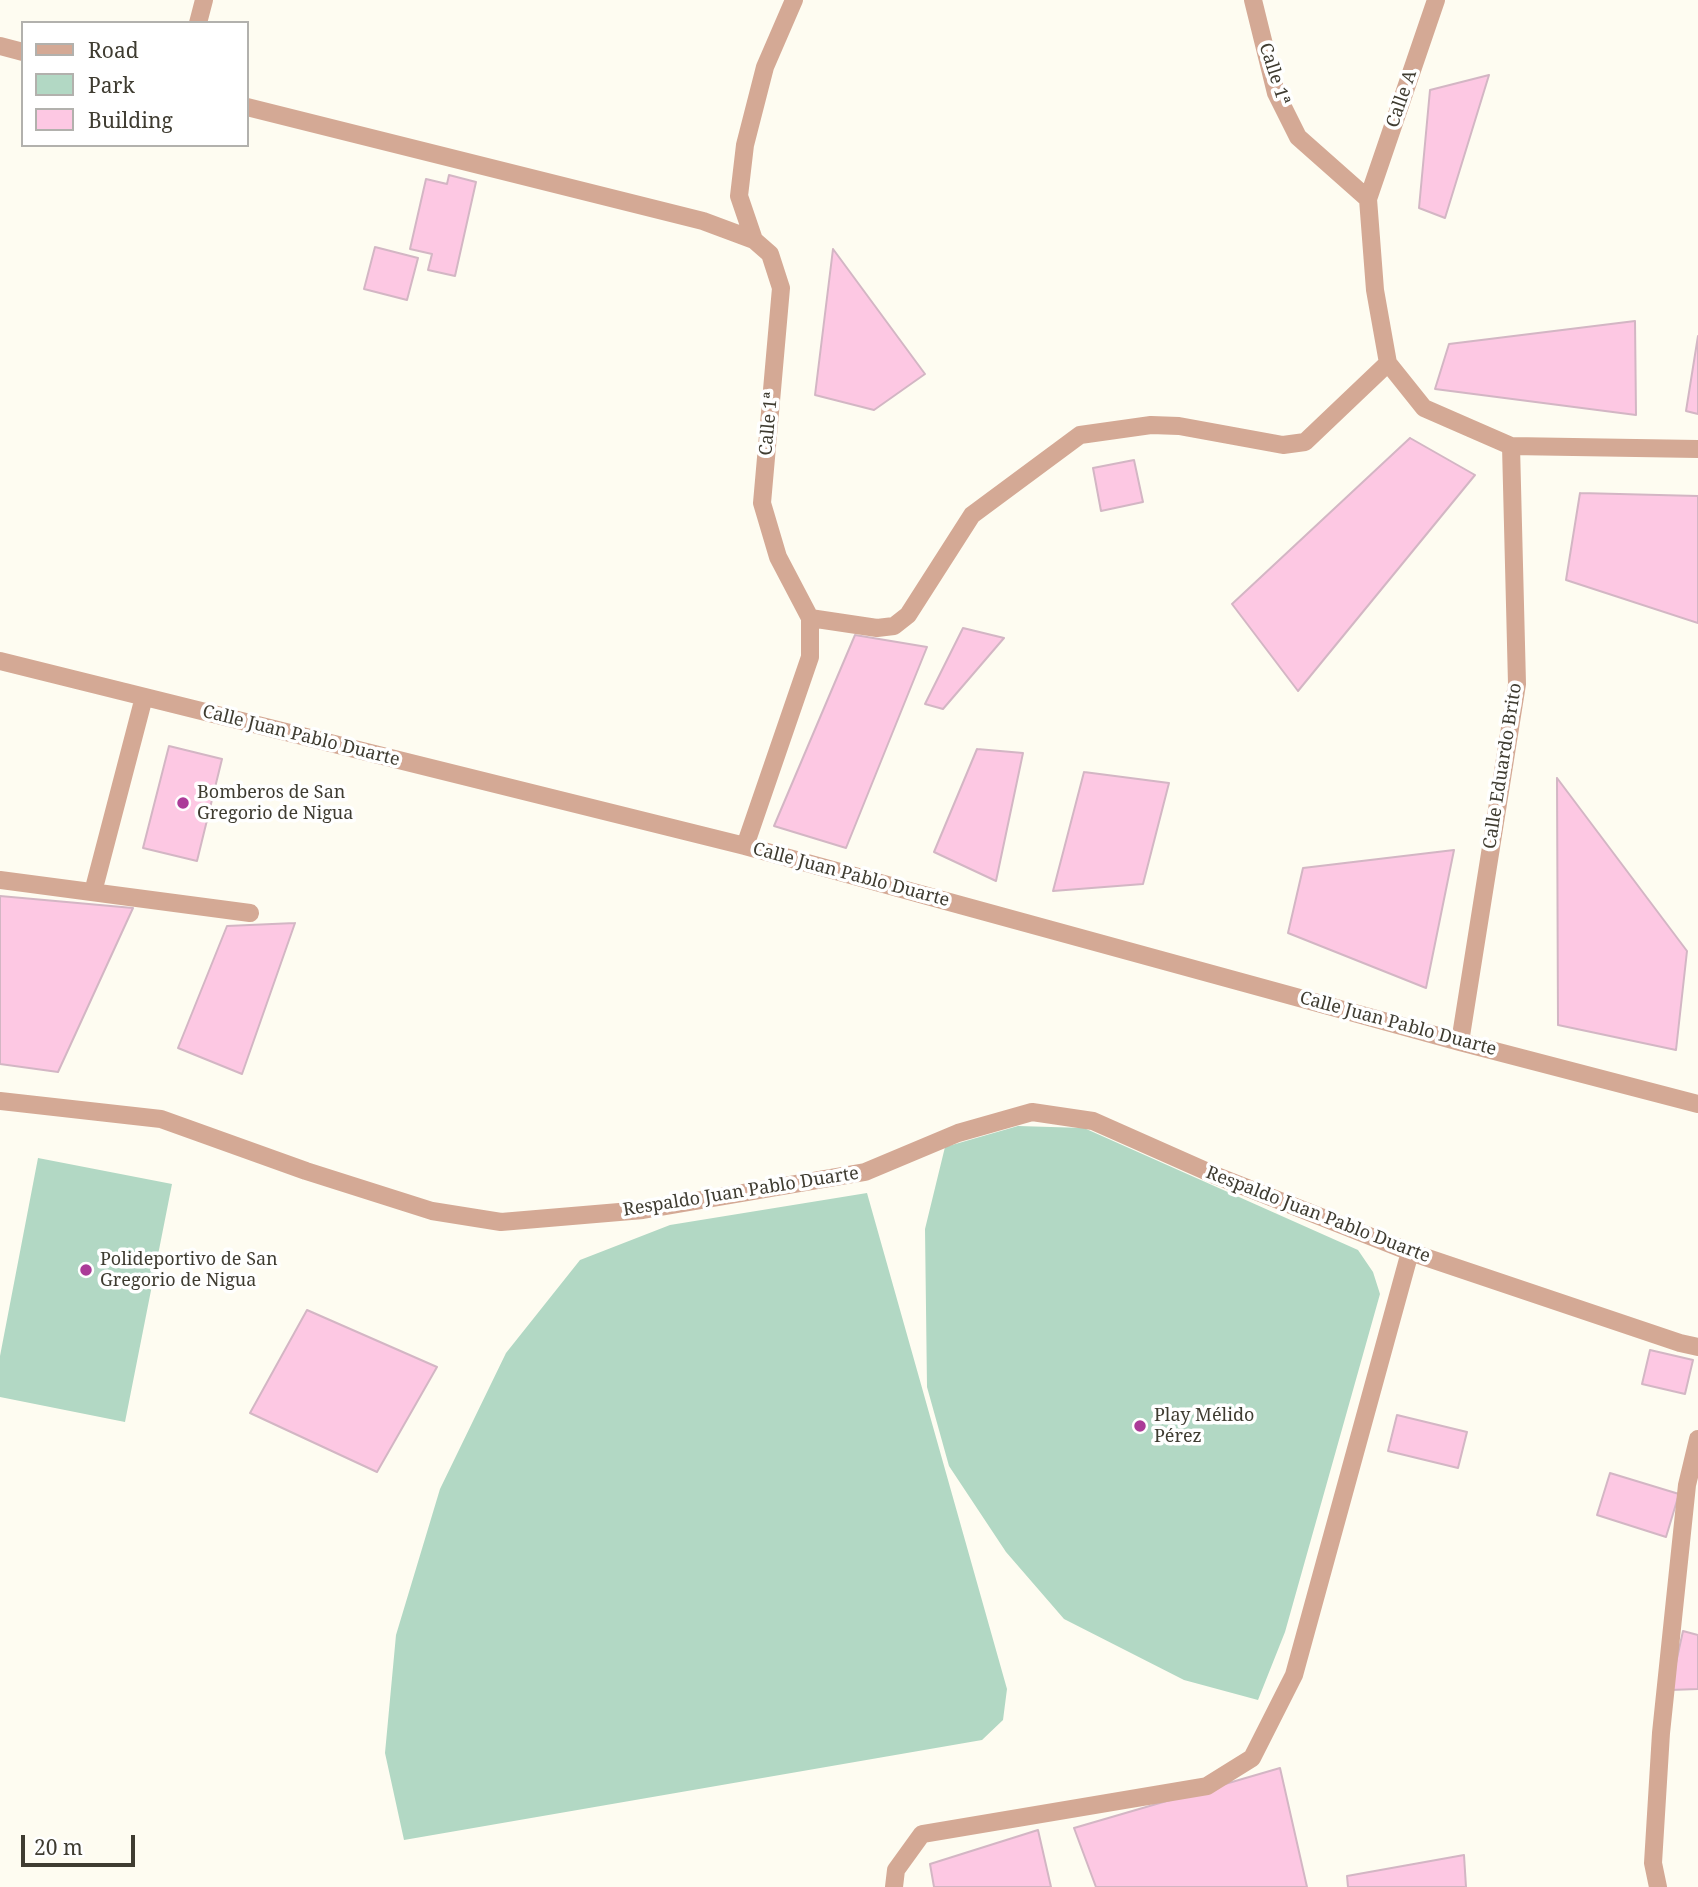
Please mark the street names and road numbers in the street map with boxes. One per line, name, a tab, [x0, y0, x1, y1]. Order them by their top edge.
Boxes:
street label: Calle 1ª	[1254, 40, 1294, 108]
street label: Calle A	[1382, 67, 1422, 131]
street label: Calle 1ª	[755, 391, 783, 457]
street label: Calle Eduardo Brito	[1479, 681, 1527, 851]
street label: Calle Juan Pablo Duarte	[200, 701, 402, 771]
street label: Calle Juan Pablo Duarte	[750, 838, 952, 912]
street label: Calle Juan Pablo Duarte	[1297, 987, 1499, 1061]
street label: Respaldo Juan Pablo Duarte	[1203, 1162, 1433, 1268]
street label: Respaldo Juan Pablo Duarte	[622, 1163, 860, 1221]

